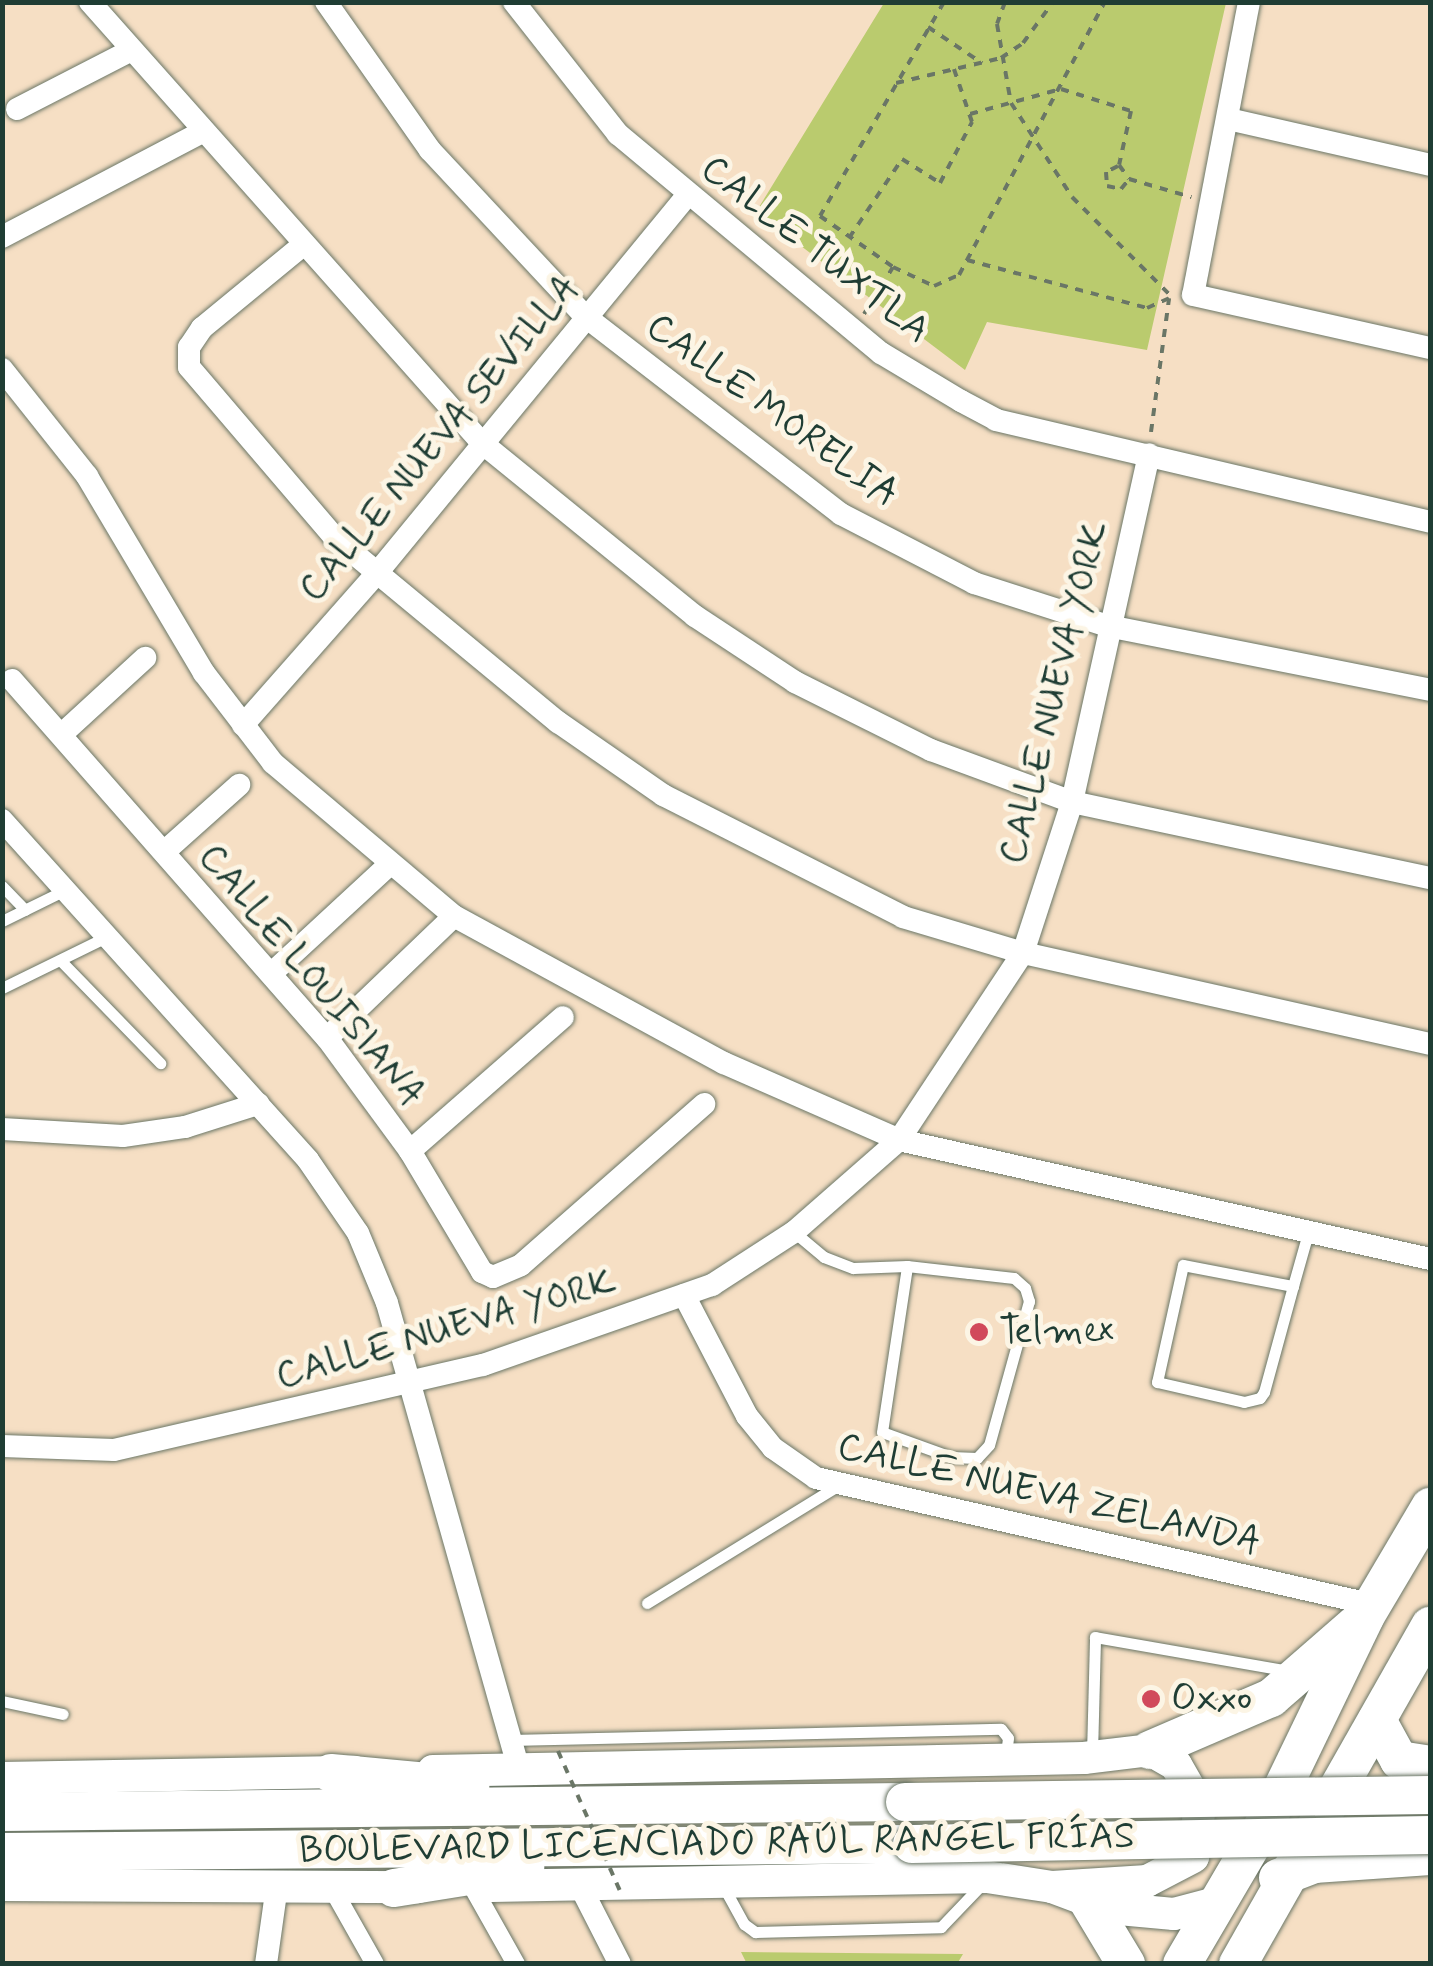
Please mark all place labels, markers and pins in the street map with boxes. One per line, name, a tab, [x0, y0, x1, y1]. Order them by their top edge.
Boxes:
place label: Telmex	[999, 1309, 1114, 1355]
marker: Telmex	[968, 1321, 990, 1343]
place label: Oxxo	[1171, 1676, 1252, 1722]
marker: Oxxo	[1140, 1688, 1162, 1710]

